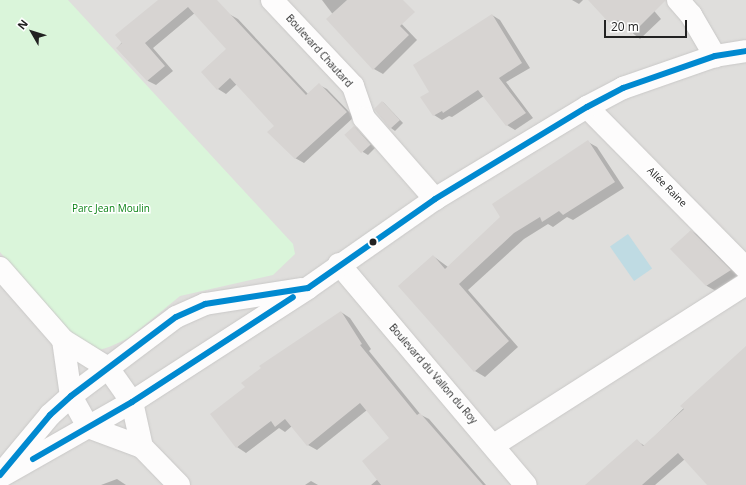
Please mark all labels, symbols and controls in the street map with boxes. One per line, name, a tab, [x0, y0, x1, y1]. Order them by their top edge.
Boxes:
north arrow	[12, 12, 52, 52]
street label: Boulevard Chautard	[283, 12, 355, 90]
scale bar	[606, 12, 689, 38]
text: N	[14, 16, 31, 32]
text: 20 m	[611, 18, 639, 35]
street label: Allée Raine	[645, 165, 689, 209]
park label: Parc Jean Moulin	[72, 203, 150, 215]
unlabelled marker	[368, 237, 378, 247]
street label: Boulevard du Vallon du Roy	[386, 322, 480, 426]

